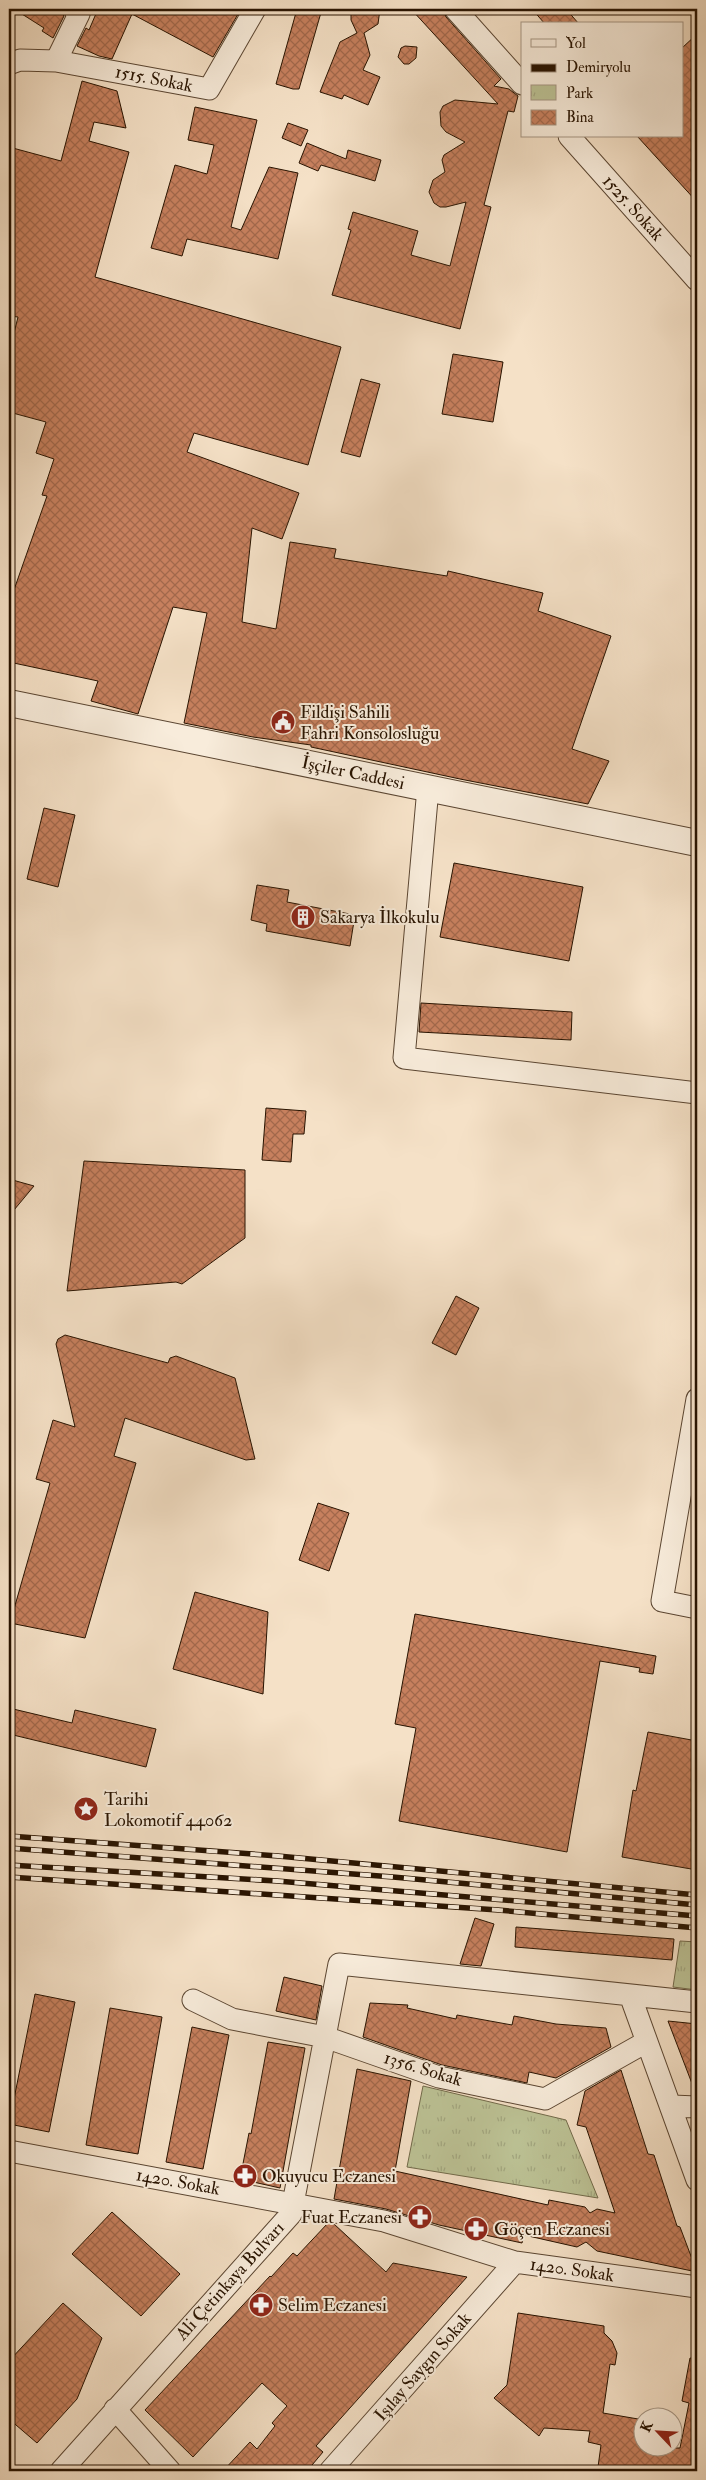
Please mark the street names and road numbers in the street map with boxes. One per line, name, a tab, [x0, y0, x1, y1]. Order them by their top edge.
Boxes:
street label: 1515. Sokak	[113, 60, 195, 98]
street label: 1525. Sokak	[597, 170, 669, 246]
street label: İşçiler Caddesi	[299, 751, 407, 795]
street label: 1356. Sokak	[381, 2046, 465, 2092]
street label: 1420. Sokak	[134, 2163, 222, 2201]
street label: Ali Çetinkaya Bulvarı	[170, 2217, 290, 2346]
street label: 1420. Sokak	[528, 2253, 616, 2287]
street label: Işılay Saygın Sokak	[370, 2308, 477, 2426]

